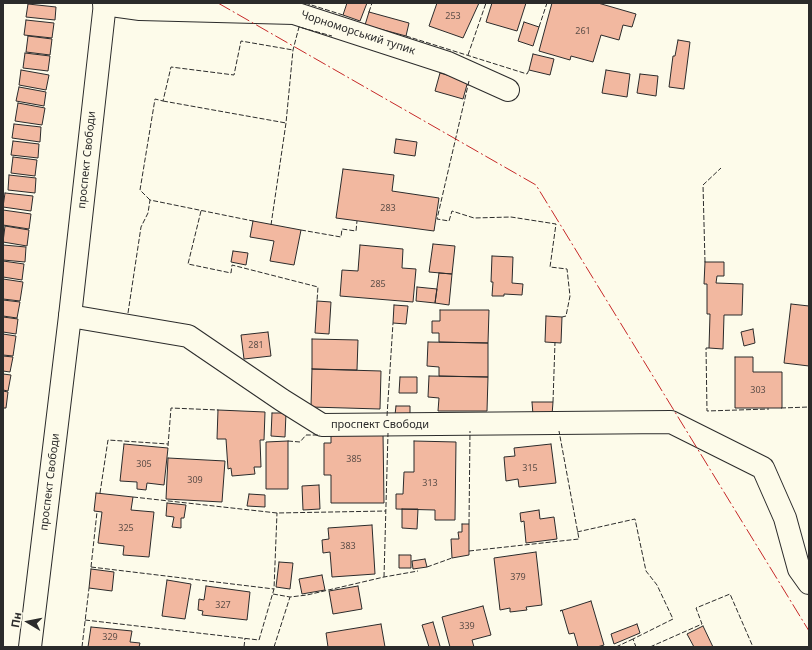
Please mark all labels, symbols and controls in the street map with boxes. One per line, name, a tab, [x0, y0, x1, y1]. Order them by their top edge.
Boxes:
street label: Чорноморський тупик	[299, 8, 417, 58]
house number: 253	[445, 11, 461, 21]
house number: 261	[575, 26, 591, 36]
street label: проспект Свободи	[75, 111, 99, 209]
house number: 283	[380, 203, 396, 213]
house number: 285	[370, 279, 386, 289]
house number: 281	[248, 340, 264, 350]
house number: 303	[750, 385, 766, 395]
street label: проспект Свободи	[331, 418, 429, 432]
street label: проспект Свободи	[37, 432, 63, 532]
house number: 385	[346, 454, 362, 464]
house number: 305	[136, 459, 152, 469]
house number: 315	[522, 463, 538, 473]
house number: 309	[187, 475, 203, 485]
house number: 313	[422, 478, 438, 488]
house number: 325	[118, 523, 134, 533]
house number: 383	[340, 541, 356, 551]
house number: 379	[510, 572, 526, 582]
house number: 327	[215, 600, 231, 610]
north arrow	[8, 602, 48, 642]
text: Пн	[7, 611, 24, 629]
house number: 339	[459, 621, 475, 631]
house number: 329	[102, 632, 118, 642]

